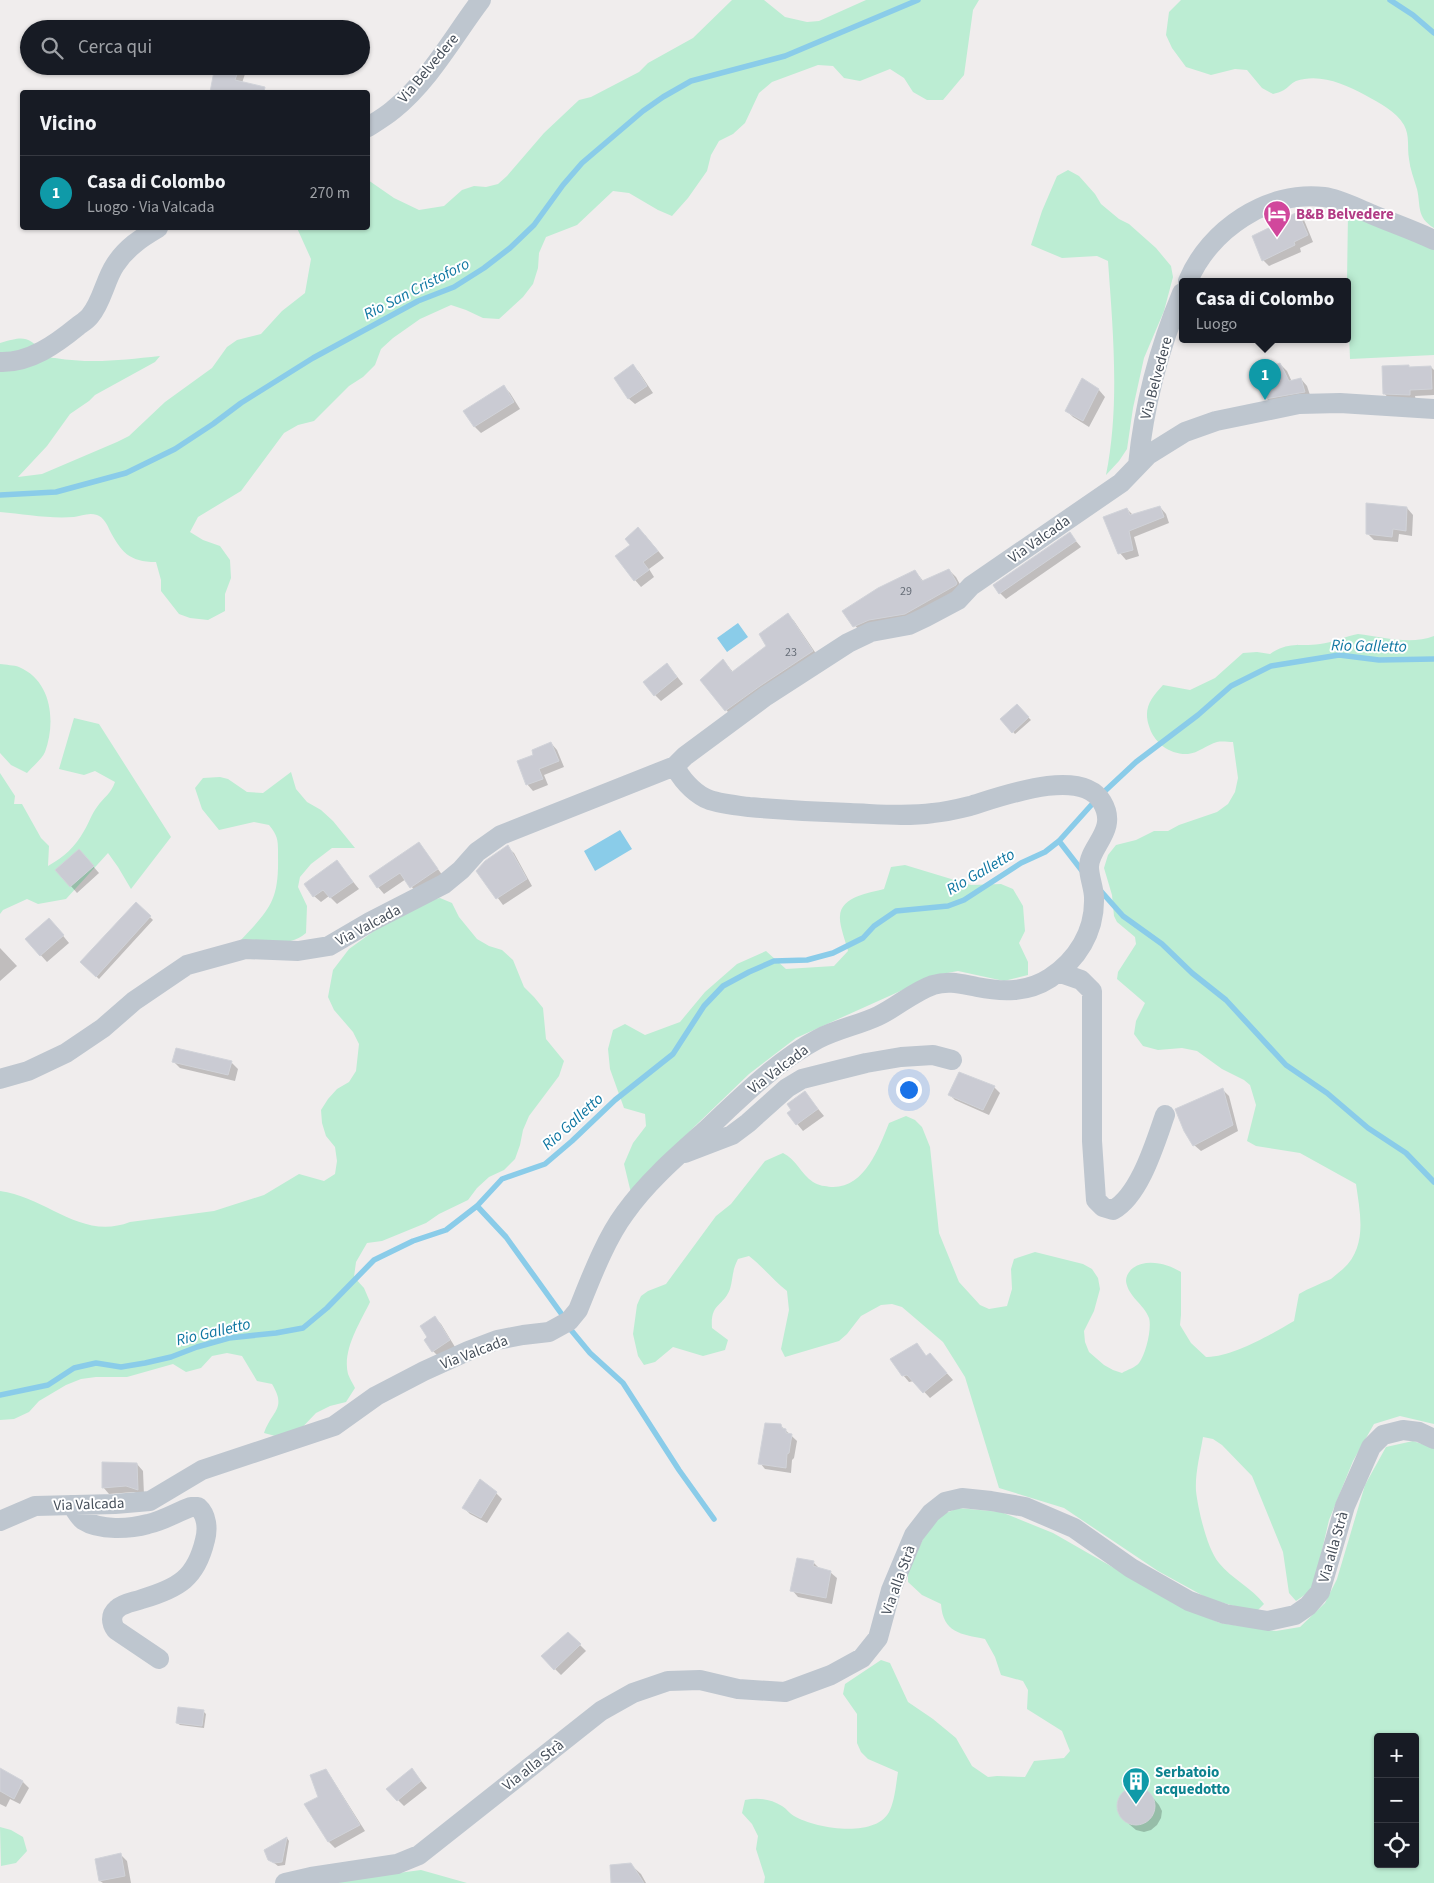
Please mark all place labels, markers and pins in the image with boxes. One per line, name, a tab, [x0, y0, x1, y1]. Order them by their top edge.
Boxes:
hotel icon: B&B Belvedere	[1262, 199, 1292, 238]
place label: B&B Belvedere	[1296, 204, 1394, 225]
pin: 1	[1249, 359, 1281, 400]
place label: Serbatoio acquedotto	[1155, 1762, 1230, 1800]
building icon: Serbatoio acquedotto	[1121, 1766, 1151, 1805]

